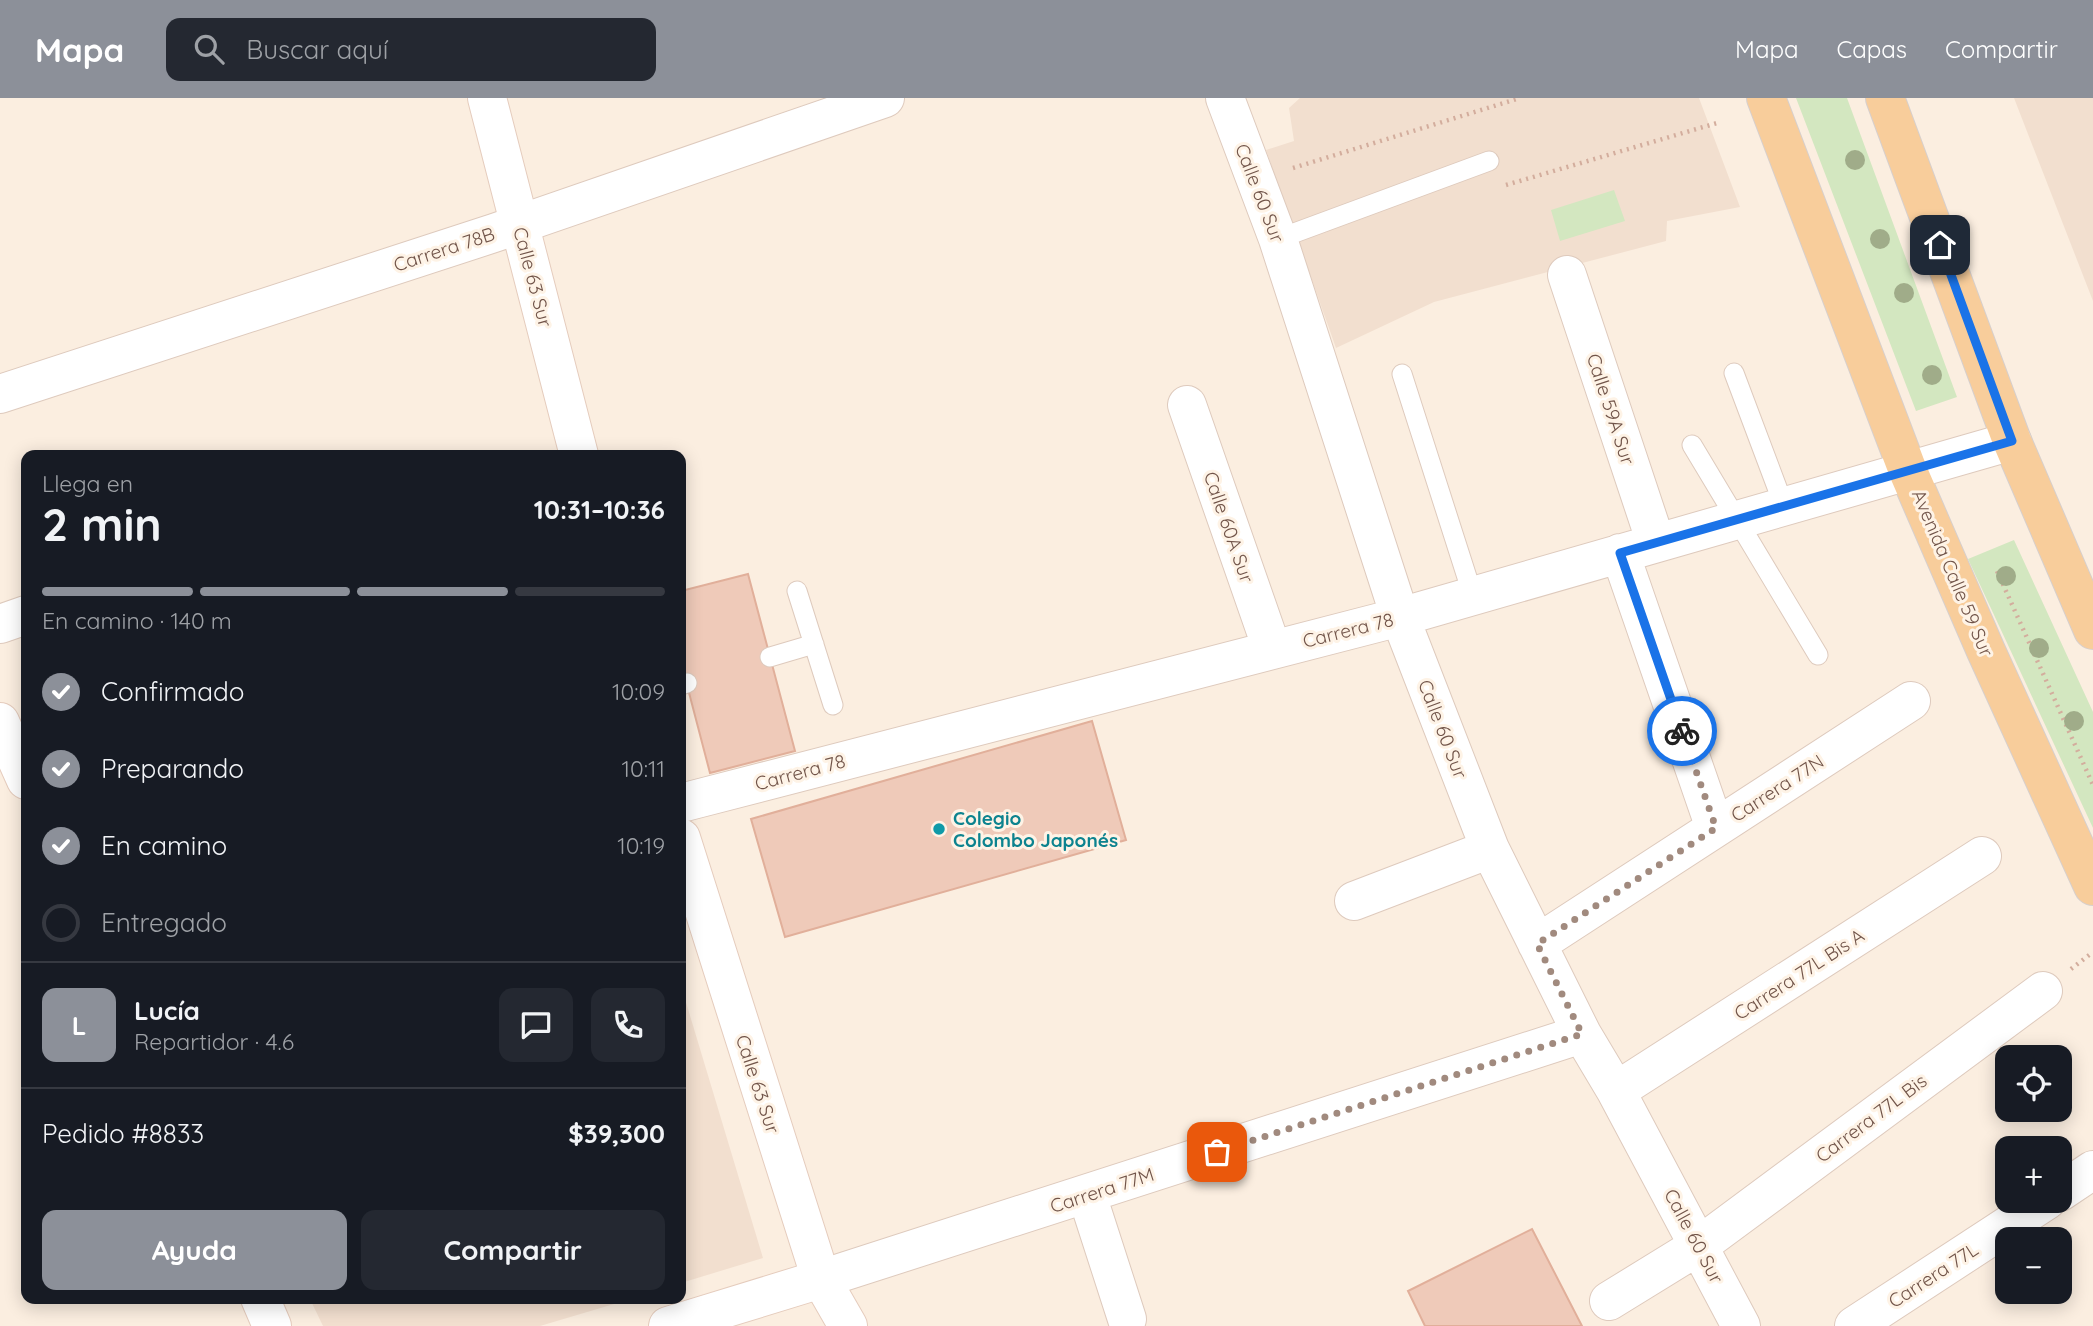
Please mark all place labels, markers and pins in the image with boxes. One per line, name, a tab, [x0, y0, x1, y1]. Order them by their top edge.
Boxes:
pin	[1910, 215, 1970, 275]
place label: Colegio Colombo Japonés	[953, 806, 1118, 852]
marker: Colegio Colombo Japonés	[931, 821, 947, 837]
pin	[1187, 1122, 1247, 1182]

